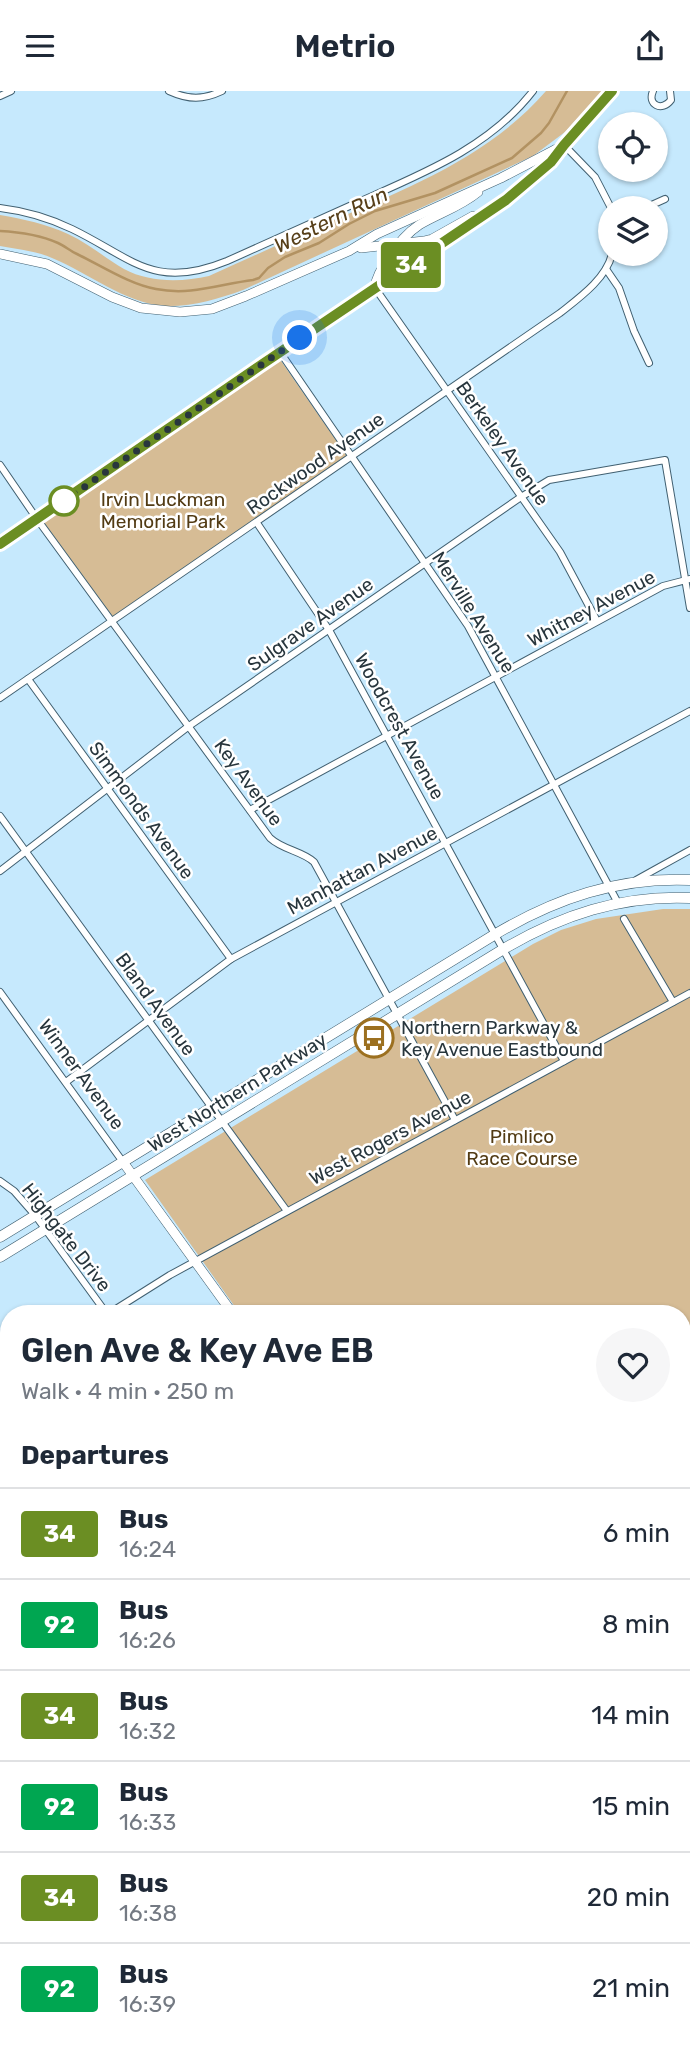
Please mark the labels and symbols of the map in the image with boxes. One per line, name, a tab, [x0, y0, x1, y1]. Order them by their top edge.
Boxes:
water label: Western Run	[270, 181, 392, 258]
line badge: 34	[380, 242, 443, 288]
your location	[282, 320, 317, 355]
street label: Berkeley Avenue	[451, 377, 554, 510]
street label: Rockwood Avenue	[242, 407, 388, 519]
unlabelled marker	[49, 486, 79, 516]
park label: Irvin Luckman Memorial Park	[101, 488, 226, 533]
street label: Merville Avenue	[427, 547, 520, 677]
street label: Whitney Avenue	[523, 565, 659, 652]
street label: Sulgrave Avenue	[243, 573, 378, 676]
street label: Woodcrest Avenue	[350, 649, 449, 804]
street label: Key Avenue	[209, 734, 288, 830]
street label: Simmonds Avenue	[84, 737, 199, 884]
street label: Manhattan Avenue	[283, 821, 441, 920]
street label: Bland Avenue	[111, 948, 201, 1060]
street label: Winner Avenue	[34, 1015, 129, 1134]
place label: Northern Parkway & Key Avenue Eastbound	[401, 1016, 603, 1061]
bus stop icon: Northern Parkway & Key Avenue Eastbound	[353, 1017, 395, 1059]
street label: West Northern Parkway	[143, 1028, 331, 1157]
street label: West Rogers Avenue	[305, 1085, 475, 1190]
park label: Pimlico Race Course	[466, 1125, 578, 1170]
street label: Highgate Drive	[17, 1179, 116, 1296]

